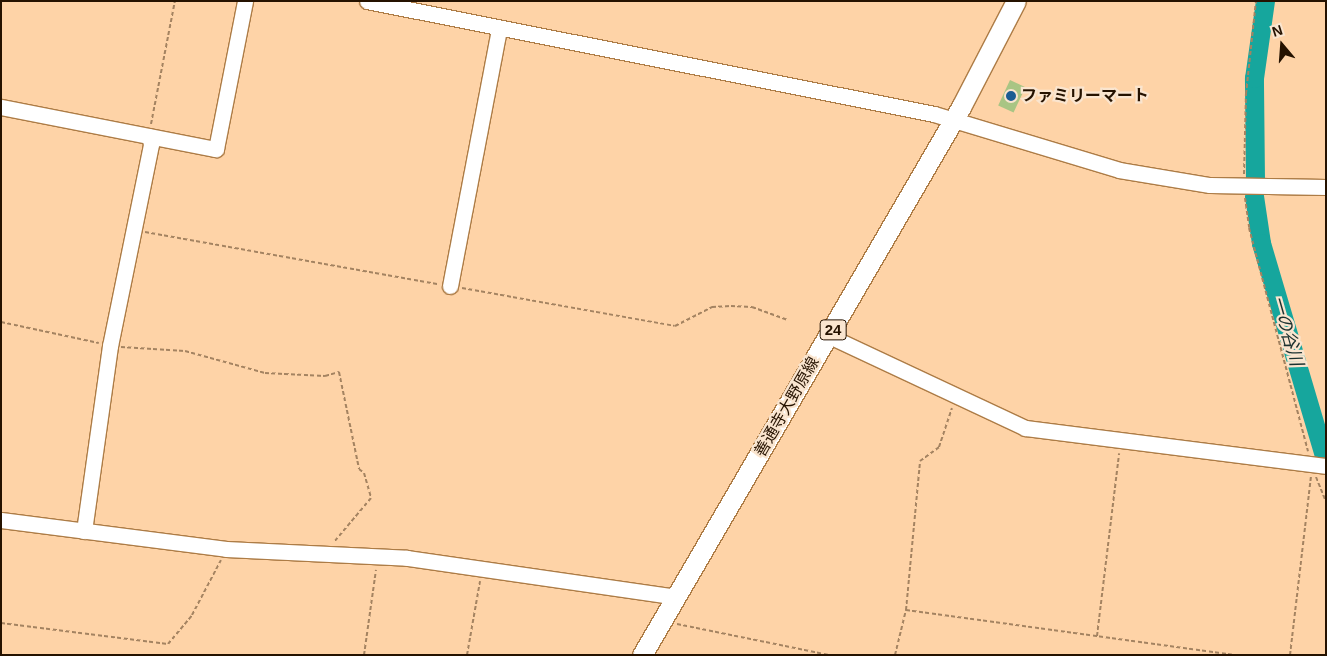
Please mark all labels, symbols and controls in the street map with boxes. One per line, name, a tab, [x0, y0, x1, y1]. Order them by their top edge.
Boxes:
north arrow	[1257, 20, 1307, 70]
text: N	[1270, 22, 1285, 40]
place label: ファミリーマート	[1021, 86, 1149, 106]
marker: ファミリーマート	[1005, 90, 1017, 102]
water label: 一の谷川	[1267, 293, 1307, 369]
road number: 24	[819, 318, 847, 342]
street label: 善通寺大野原線	[751, 354, 823, 460]

